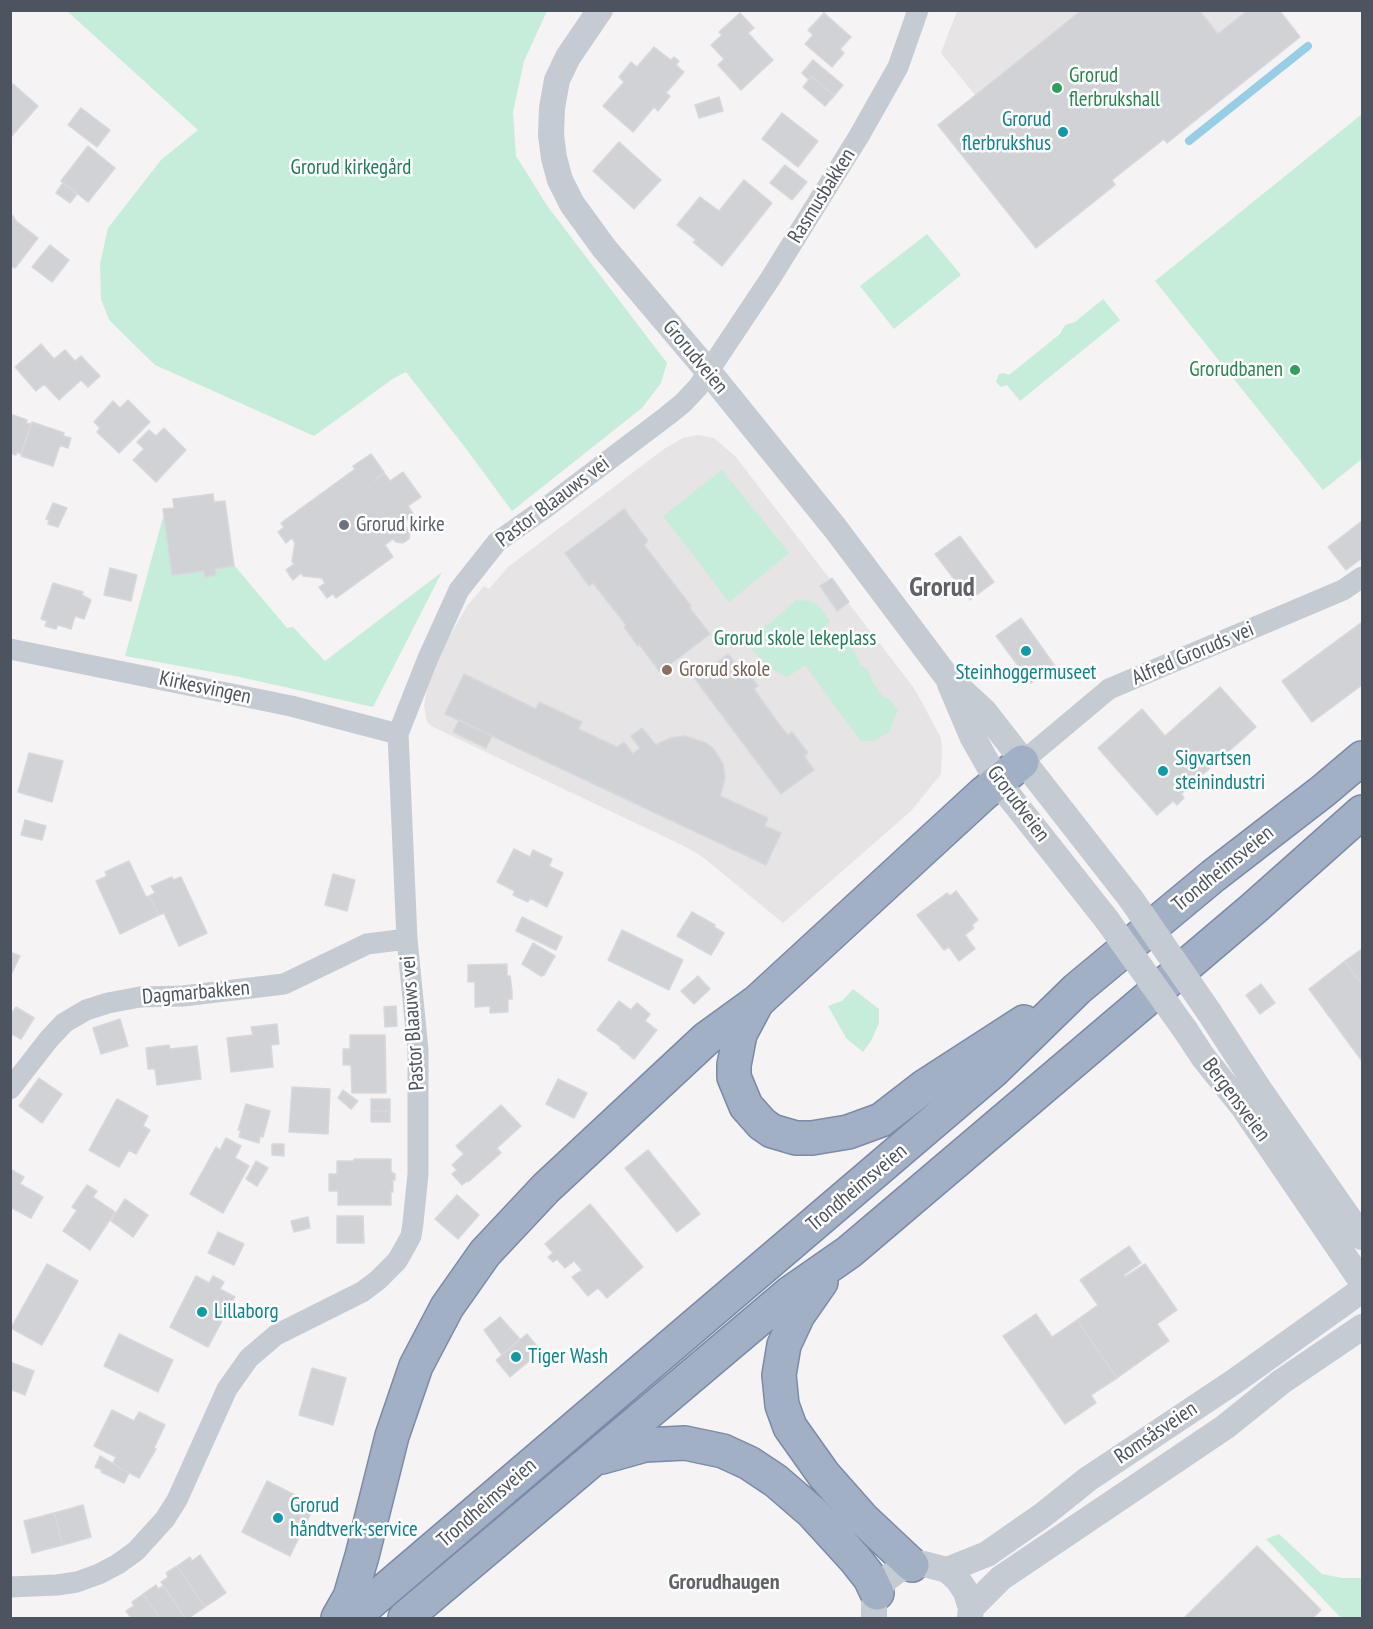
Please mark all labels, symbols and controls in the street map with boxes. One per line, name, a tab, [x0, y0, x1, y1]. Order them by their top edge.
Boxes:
place label: Grorud flerbrukshall	[1069, 63, 1160, 113]
marker: Grorud flerbrukshall	[1050, 81, 1064, 95]
place label: Grorud flerbrukshus	[962, 107, 1051, 157]
marker: Grorud flerbrukshus	[1056, 125, 1070, 139]
street label: Rasmusbakken	[783, 144, 861, 248]
park label: Grorud kirkegård	[291, 155, 411, 181]
street label: Grorudveien	[657, 315, 733, 399]
place label: Grorudbanen	[1189, 357, 1283, 383]
marker: Grorudbanen	[1288, 363, 1302, 377]
street label: Pastor Blaauws vei	[491, 451, 615, 553]
place label: Grorud kirke	[356, 512, 445, 538]
marker: Grorud kirke	[337, 518, 351, 532]
district label: Grorud	[909, 572, 975, 604]
street label: Alfred Groruds vei	[1128, 617, 1258, 691]
park label: Grorud skole lekeplass	[714, 626, 876, 652]
marker: Steinhoggermuseet	[1019, 644, 1033, 658]
place label: Grorud skole	[679, 657, 770, 683]
place label: Steinhoggermuseet	[956, 660, 1096, 686]
marker: Grorud skole	[660, 663, 674, 677]
street label: Kirkesvingen	[157, 666, 253, 710]
place label: Sigvartsen steinindustri	[1175, 746, 1265, 796]
street label: Grorudveien	[981, 761, 1055, 847]
marker: Sigvartsen steinindustri	[1156, 764, 1170, 778]
street label: Trondheimsveien	[1167, 820, 1279, 918]
street label: Pastor Blaauws vei	[396, 955, 430, 1091]
street label: Dagmarbakken	[141, 976, 251, 1010]
street label: Bergensveien	[1197, 1053, 1275, 1147]
street label: Trondheimsveien	[802, 1139, 912, 1237]
place label: Lillaborg	[214, 1299, 278, 1325]
marker: Lillaborg	[195, 1305, 209, 1319]
place label: Tiger Wash	[528, 1344, 608, 1370]
marker: Tiger Wash	[509, 1350, 523, 1364]
street label: Romsåsveien	[1110, 1396, 1202, 1470]
street label: Trondheimsveien	[432, 1453, 542, 1553]
place label: Grorud håndtverk-service	[290, 1493, 418, 1543]
marker: Grorud håndtverk-service	[271, 1511, 285, 1525]
district label: Grorudhaugen	[668, 1570, 780, 1596]

